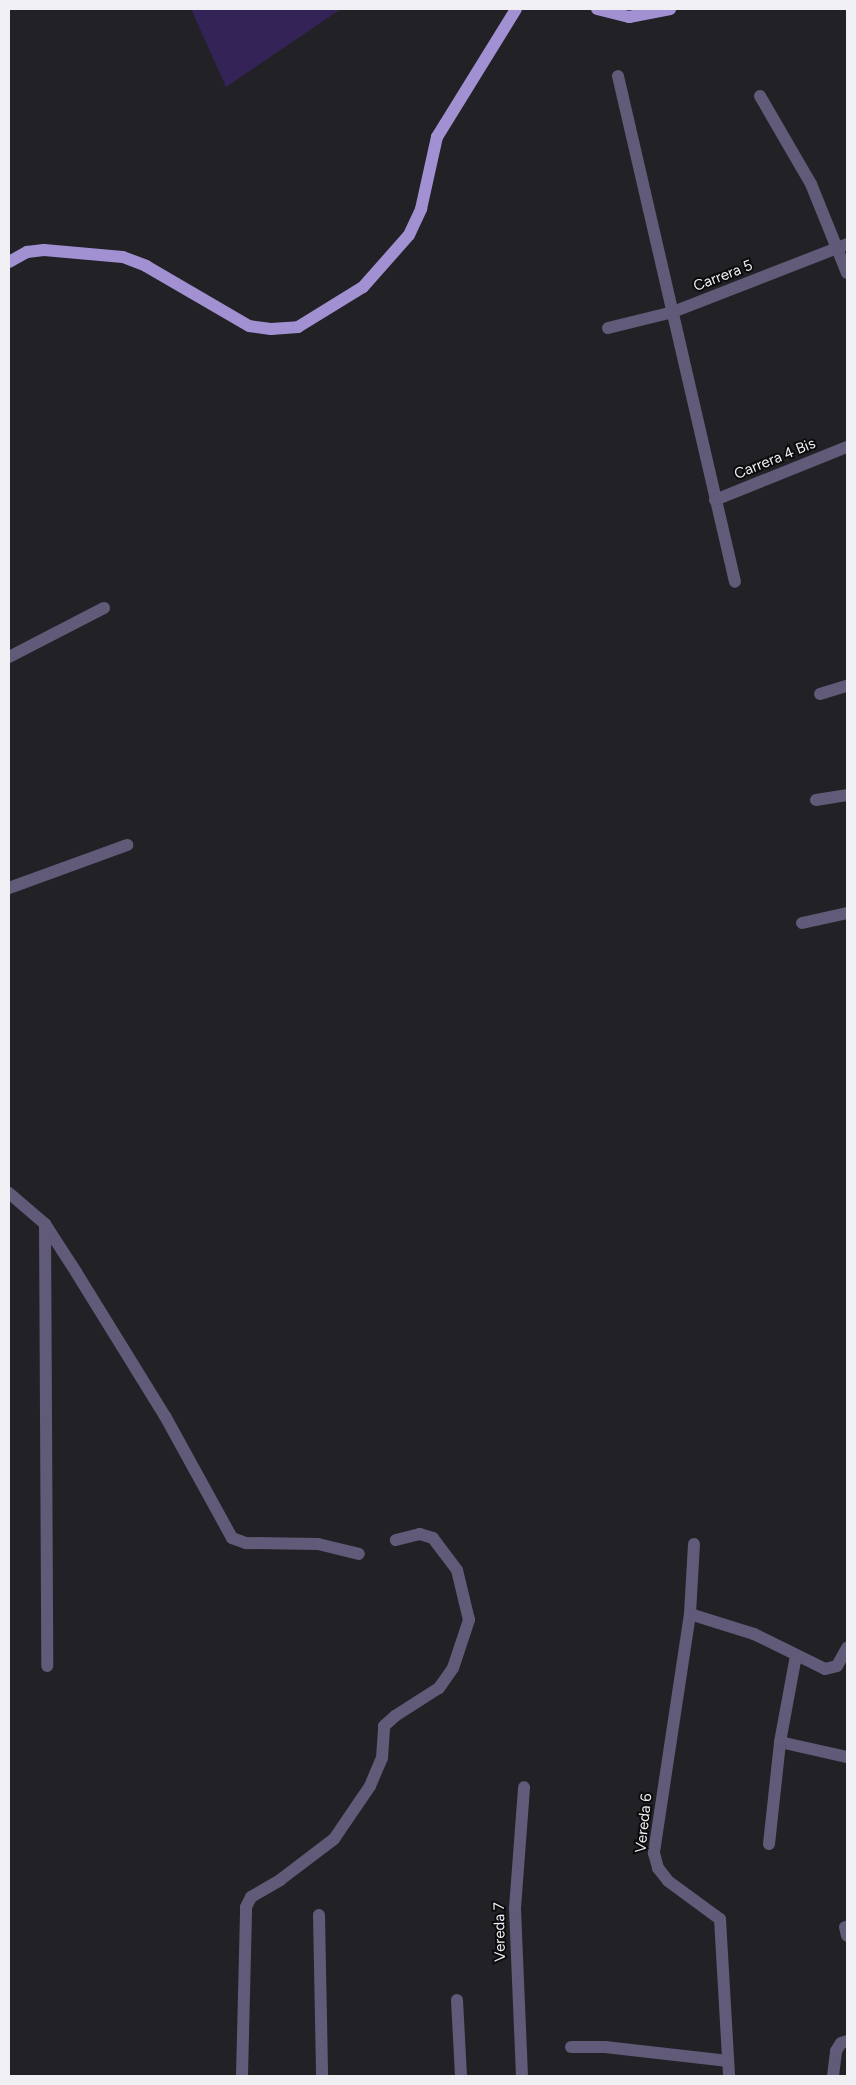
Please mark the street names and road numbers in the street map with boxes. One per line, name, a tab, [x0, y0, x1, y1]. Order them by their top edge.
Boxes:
street label: Carrera 5	[691, 257, 755, 295]
street label: Carrera 4 Bis	[732, 435, 818, 483]
street label: Vereda 6	[632, 1792, 656, 1854]
street label: Vereda 7	[490, 1902, 510, 1962]

